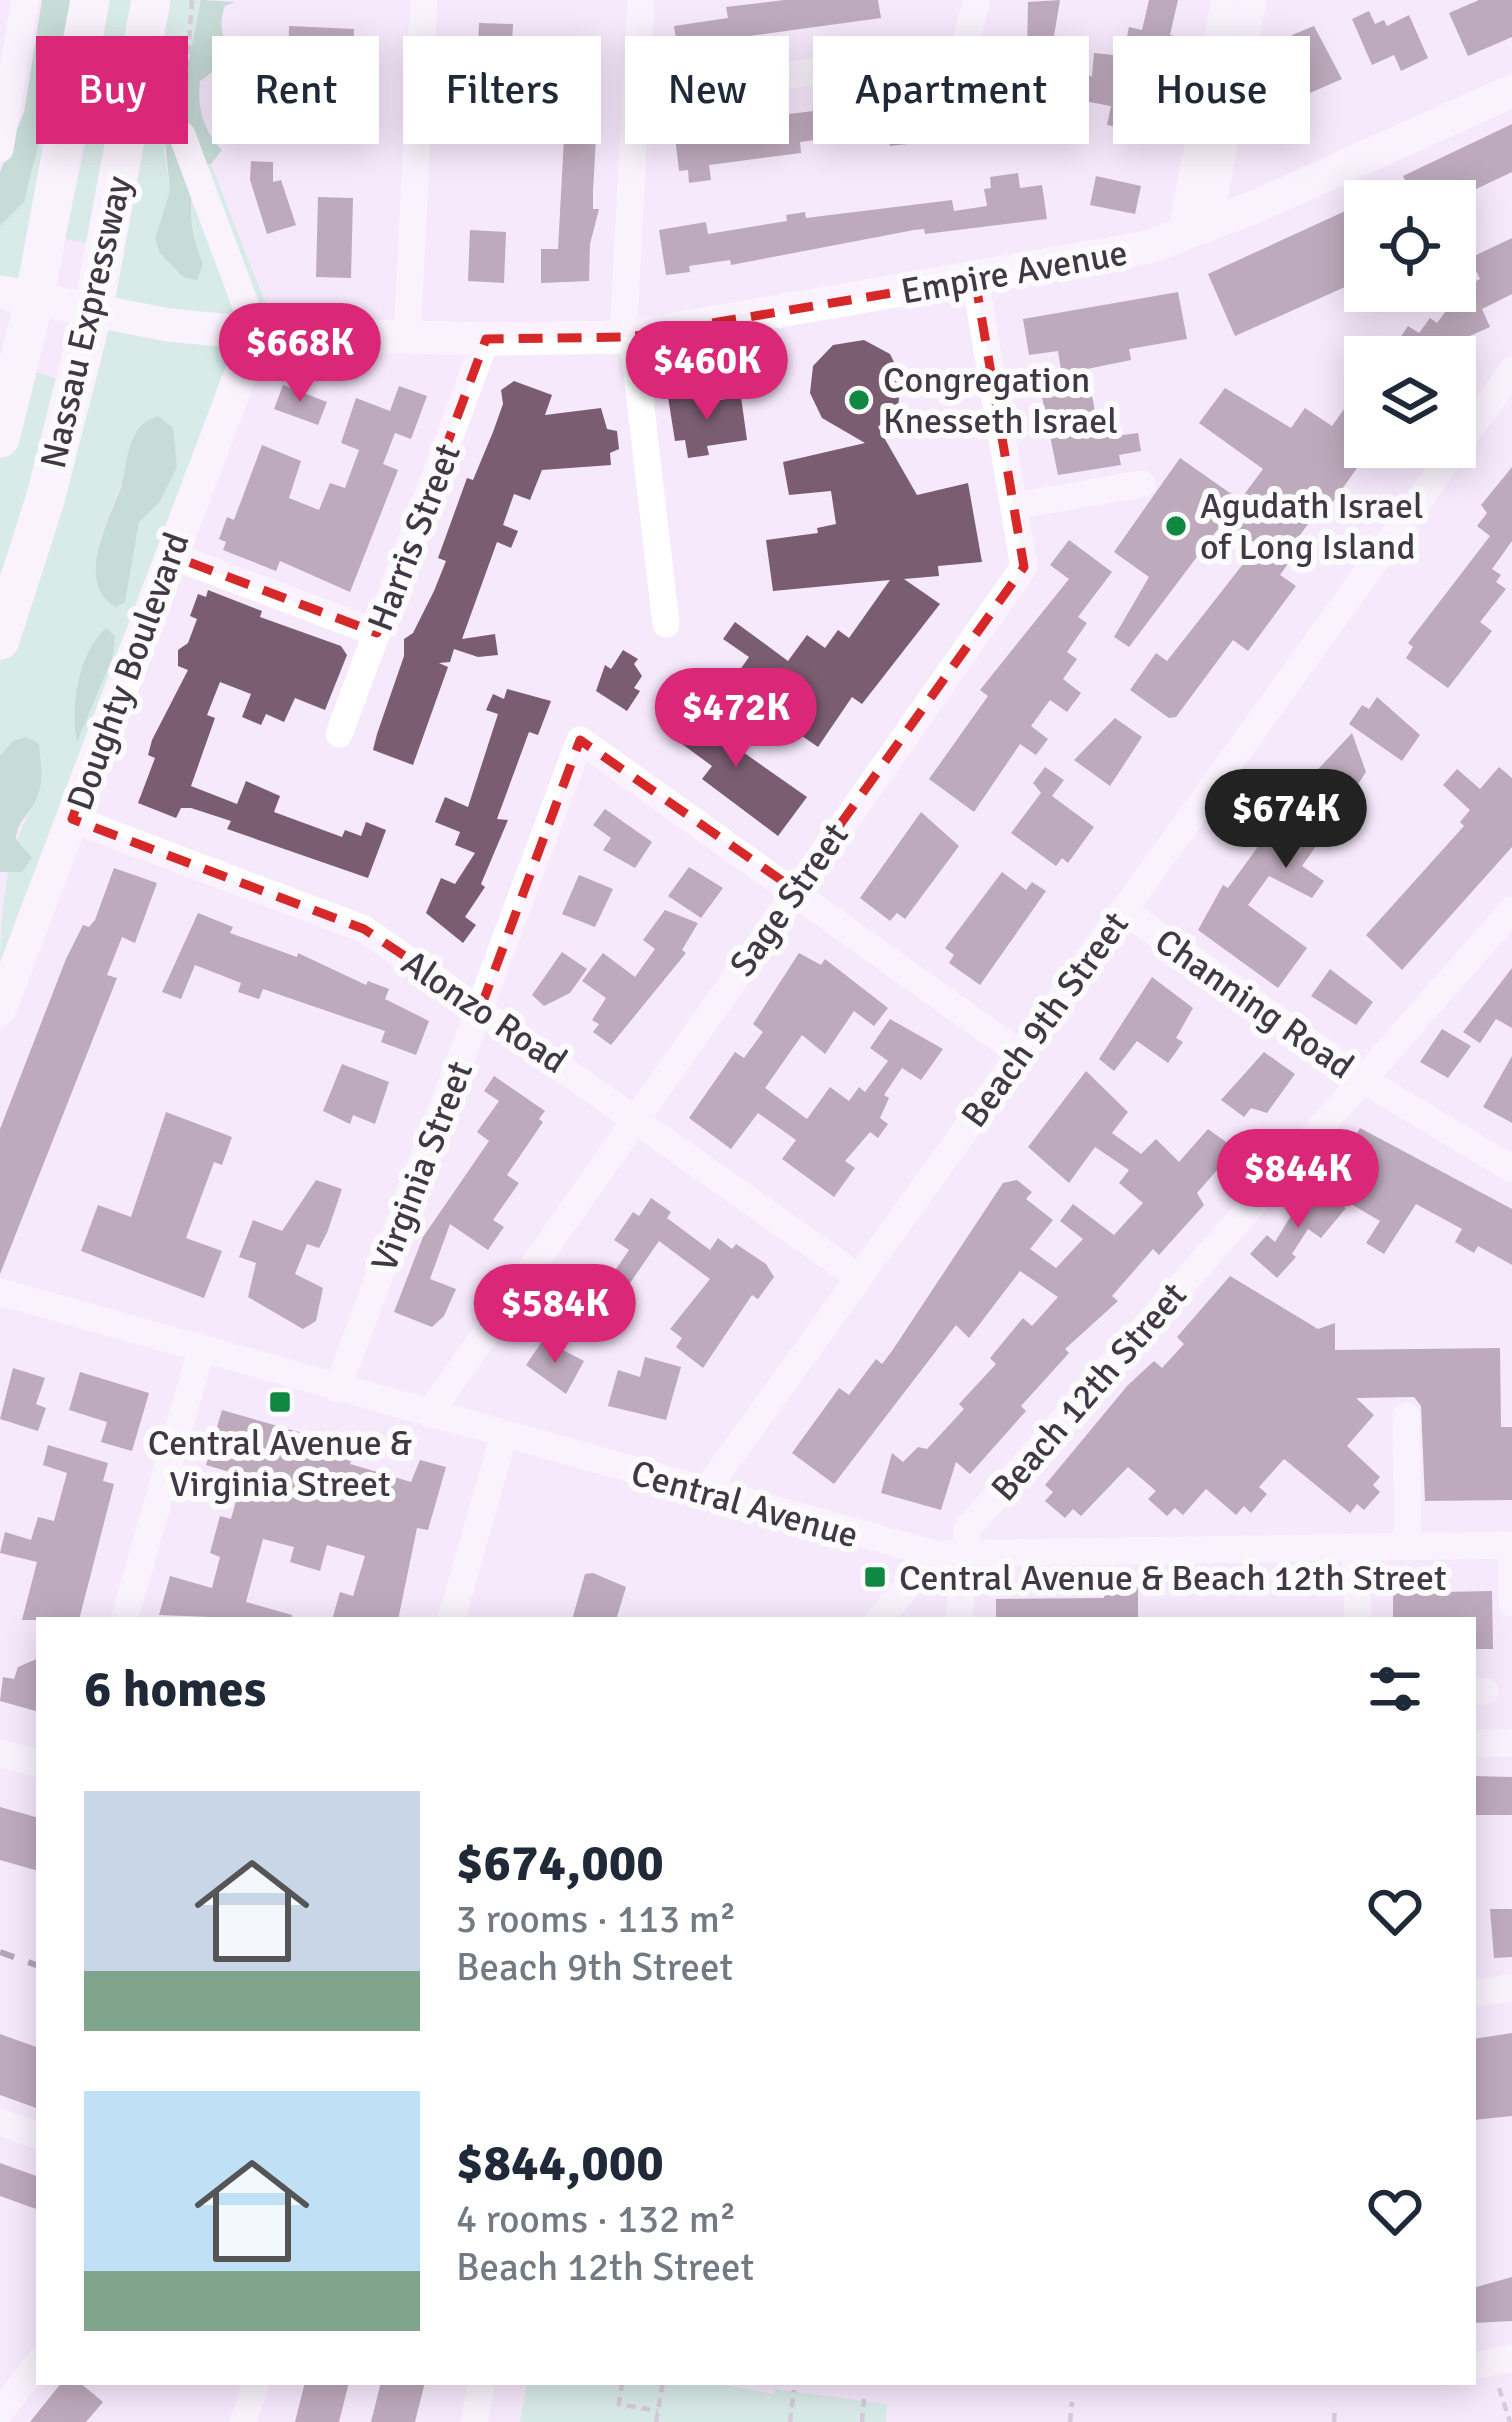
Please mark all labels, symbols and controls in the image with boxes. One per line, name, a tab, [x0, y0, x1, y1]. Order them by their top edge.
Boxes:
chip: Buy	[36, 36, 188, 144]
chip: Rent	[212, 36, 379, 144]
chip: Filters	[403, 36, 601, 144]
chip: New	[625, 36, 789, 144]
chip: Apartment	[813, 36, 1089, 144]
chip: House	[1113, 36, 1310, 144]
street label: Nassau Expressway	[31, 172, 142, 473]
map controls	[1344, 180, 1476, 468]
button: locate	[1344, 180, 1476, 312]
street label: Empire Avenue	[898, 230, 1131, 315]
pin: $668K	[216, 303, 384, 405]
text: $668K	[246, 318, 354, 366]
pin: $460K	[623, 321, 791, 423]
text: $460K	[653, 336, 761, 384]
button: layers	[1344, 336, 1476, 468]
place label: Congregation Knesseth Israel	[883, 358, 1118, 444]
marker: Congregation Knesseth Israel	[846, 387, 872, 413]
street label: Harris Street	[358, 438, 471, 638]
place label: Agudath Israel of Long Island	[1200, 484, 1424, 570]
marker: Agudath Israel of Long Island	[1163, 513, 1189, 539]
street label: Doughty Boulevard	[57, 526, 200, 817]
pin: $472K	[652, 668, 820, 770]
text: $472K	[682, 683, 790, 731]
pin: $674K	[1202, 769, 1370, 871]
text: $674K	[1232, 784, 1340, 832]
street label: Sage Street	[720, 815, 858, 985]
street label: Beach 9th Street	[952, 903, 1139, 1137]
street label: Channing Road	[1146, 919, 1362, 1089]
street label: Alonzo Road	[393, 941, 575, 1084]
street label: Virginia Street	[362, 1055, 483, 1278]
pin: $844K	[1214, 1129, 1382, 1231]
text: $844K	[1244, 1144, 1352, 1192]
pin: $584K	[471, 1264, 639, 1366]
street label: Beach 12th Street	[982, 1273, 1196, 1511]
text: $584K	[501, 1279, 609, 1327]
marker: Central Avenue & Virginia Street	[267, 1389, 293, 1415]
place label: Central Avenue & Virginia Street	[148, 1421, 412, 1507]
street label: Central Avenue	[626, 1451, 863, 1558]
place label: Central Avenue & Beach 12th Street	[899, 1556, 1447, 1601]
marker: Central Avenue & Beach 12th Street	[862, 1564, 888, 1590]
icon: filters	[1362, 1656, 1428, 1722]
text: 6 homes	[84, 1658, 266, 1721]
text: $674,000	[456, 1832, 664, 1895]
icon: home	[180, 1839, 324, 1983]
icon: heart	[1362, 1878, 1428, 1944]
text: 3 rooms · 113 m²	[456, 1895, 736, 1943]
text: Beach 9th Street	[456, 1943, 733, 1991]
text: $844,000	[456, 2132, 664, 2195]
icon: home	[180, 2139, 324, 2283]
icon: heart	[1362, 2178, 1428, 2244]
text: 4 rooms · 132 m²	[456, 2195, 736, 2243]
text: Beach 12th Street	[456, 2243, 754, 2291]

